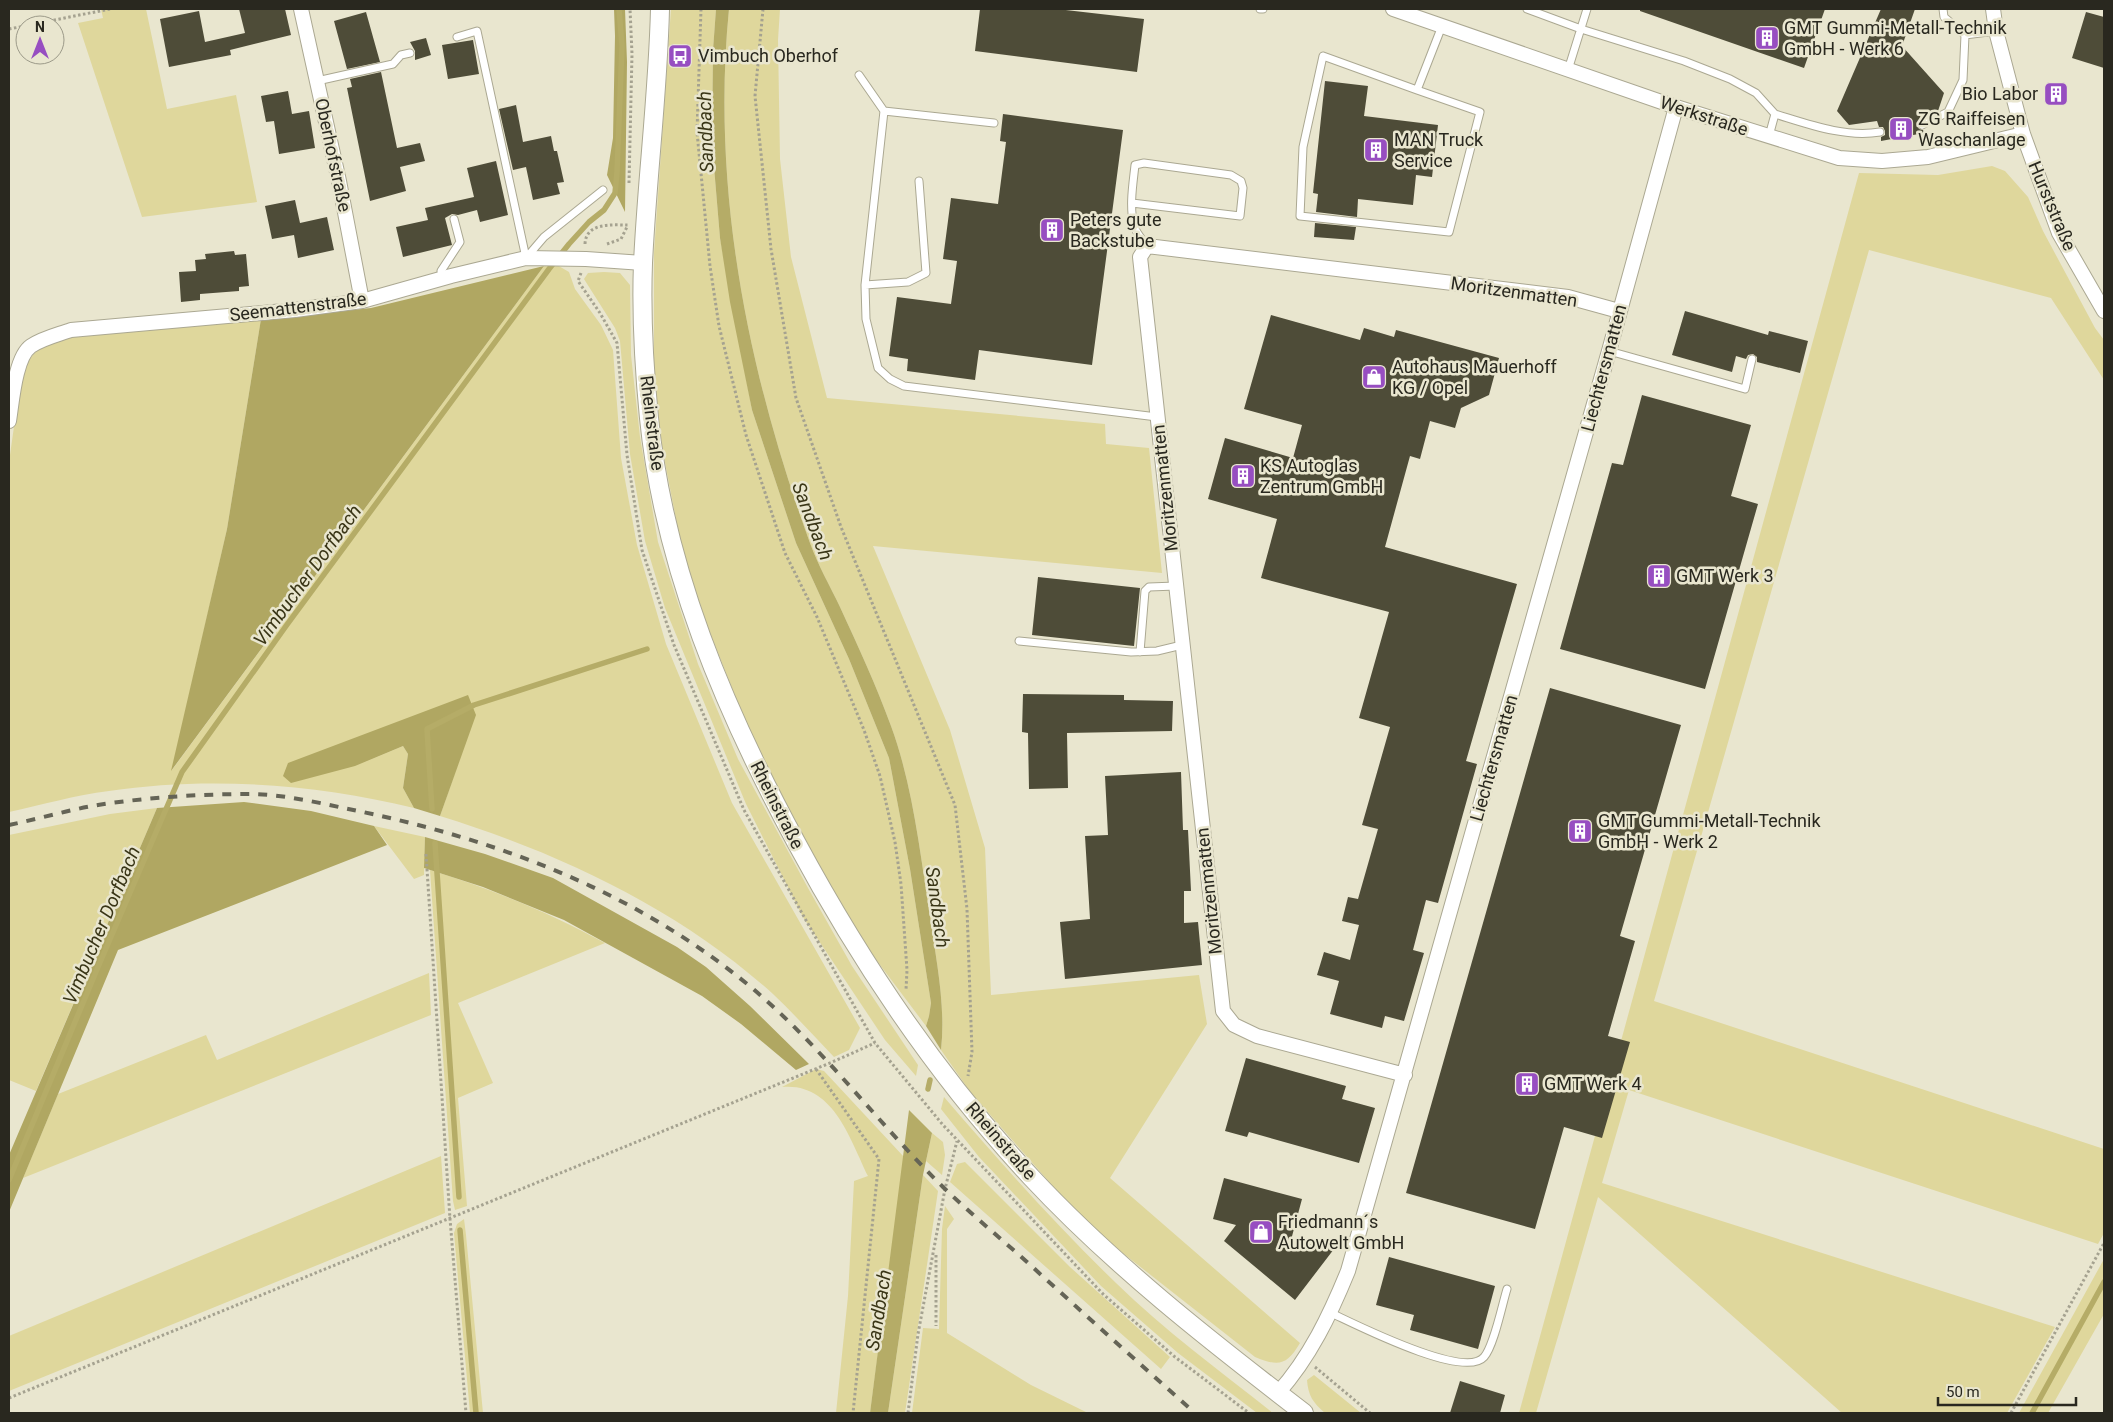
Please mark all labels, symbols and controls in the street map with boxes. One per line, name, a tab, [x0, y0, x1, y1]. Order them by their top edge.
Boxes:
north arrow	[15, 15, 65, 65]
place label: GMT Gummi-Metall-Technik GmbH - Werk 6	[1784, 17, 2007, 59]
text: N	[35, 19, 45, 35]
building icon: GMT Gummi-Metall-Technik GmbH - Werk 6	[1754, 25, 1780, 51]
bus stop icon: Vimbuch Oberhof	[667, 43, 693, 69]
place label: Vimbuch Oberhof	[698, 45, 839, 66]
building icon: Bio Labor	[2043, 81, 2069, 107]
place label: Bio Labor	[1962, 83, 2038, 104]
water label: Sandbach	[693, 91, 718, 173]
street label: Werkstraße	[1657, 91, 1751, 140]
street label: Oberhofstraße	[311, 96, 356, 214]
place label: ZG Raiffeisen Waschanlage	[1918, 108, 2026, 150]
building icon: ZG Raiffeisen Waschanlage	[1888, 116, 1914, 142]
place label: MAN Truck Service	[1394, 129, 1484, 171]
building icon: MAN Truck Service	[1363, 137, 1389, 163]
street label: Hurststraße	[2024, 158, 2081, 254]
place label: Peters gute Backstube	[1070, 209, 1162, 251]
building icon: Peters gute Backstube	[1039, 217, 1065, 243]
street label: Moritzenmatten	[1449, 272, 1579, 311]
street label: Seemattenstraße	[228, 288, 368, 325]
street label: Liechtersmatten	[1576, 302, 1631, 434]
place label: Autohaus Mauerhoff KG / Opel	[1392, 356, 1557, 398]
shop icon: Autohaus Mauerhoff KG / Opel	[1361, 364, 1387, 390]
street label: Rheinstraße	[636, 374, 669, 472]
street label: Moritzenmatten	[1147, 424, 1182, 553]
place label: KS Autoglas Zentrum GmbH	[1260, 455, 1383, 497]
building icon: KS Autoglas Zentrum GmbH	[1230, 463, 1256, 489]
water label: Sandbach	[787, 479, 838, 563]
water label: Vimbucher Dorfbach	[248, 500, 366, 650]
building icon: GMT Werk 3	[1646, 563, 1672, 589]
place label: GMT Werk 3	[1676, 565, 1774, 586]
street label: Liechtersmatten	[1465, 692, 1522, 824]
street label: Rheinstraße	[746, 757, 809, 852]
place label: GMT Gummi-Metall-Technik GmbH - Werk 2	[1598, 810, 1821, 852]
building icon: GMT Gummi-Metall-Technik GmbH - Werk 2	[1567, 818, 1593, 844]
street label: Moritzenmatten	[1191, 827, 1226, 956]
water label: Vimbucher Dorfbach	[58, 843, 145, 1007]
water label: Sandbach	[920, 865, 955, 949]
building icon: GMT Werk 4	[1514, 1071, 1540, 1097]
place label: GMT Werk 4	[1544, 1073, 1642, 1094]
street label: Rheinstraße	[962, 1098, 1041, 1184]
place label: Friedmann´s Autowelt GmbH	[1278, 1211, 1404, 1253]
shop icon: Friedmann´s Autowelt GmbH	[1248, 1219, 1274, 1245]
water label: Sandbach	[861, 1268, 896, 1352]
scale bar	[1938, 1374, 2076, 1406]
text: 50 m	[1946, 1383, 1980, 1401]

